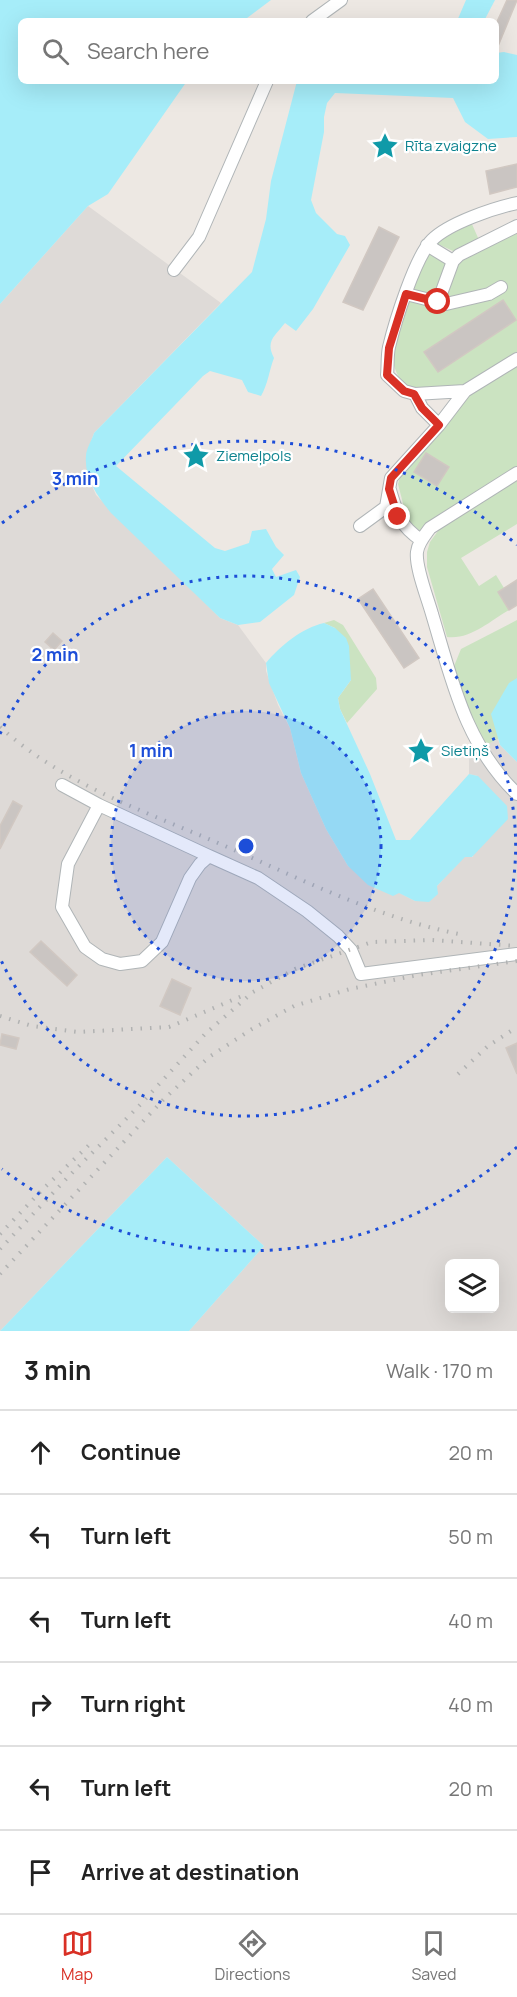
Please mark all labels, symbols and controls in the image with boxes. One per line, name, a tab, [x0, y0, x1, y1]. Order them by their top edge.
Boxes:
search box	[18, 18, 499, 84]
icon: search	[39, 35, 72, 68]
text: Search here	[87, 36, 209, 66]
place icon: Rīta zvaigzne	[370, 131, 400, 161]
place label: Rīta zvaigzne	[405, 135, 497, 156]
route start	[424, 288, 450, 314]
place icon: Ziemeļpols	[181, 441, 211, 471]
place label: Ziemeļpols	[216, 445, 291, 466]
text: 3 min	[52, 466, 98, 490]
route end	[384, 503, 410, 529]
text: 2 min	[32, 642, 78, 666]
place icon: Sietiņš	[406, 736, 436, 766]
text: 1 min	[129, 738, 173, 762]
place label: Sietiņš	[441, 740, 489, 761]
centre of rings	[236, 836, 256, 856]
map controls	[445, 1259, 499, 1313]
button: layers	[445, 1259, 499, 1313]
text: 3 min	[24, 1352, 91, 1388]
text: Walk · 170 m	[386, 1357, 493, 1384]
icon: ahead	[24, 1436, 57, 1469]
text: Continue	[81, 1437, 181, 1467]
text: 20 m	[448, 1439, 493, 1466]
icon: left	[24, 1520, 57, 1553]
text: Turn left	[81, 1521, 171, 1551]
text: 50 m	[448, 1523, 493, 1550]
icon: left	[24, 1604, 57, 1637]
text: Turn left	[81, 1605, 171, 1635]
text: 40 m	[448, 1607, 493, 1634]
icon: right	[24, 1688, 57, 1721]
text: Turn right	[81, 1689, 186, 1719]
text: 40 m	[448, 1691, 493, 1718]
icon: left	[24, 1772, 57, 1805]
text: Turn left	[81, 1773, 171, 1803]
text: 20 m	[448, 1775, 493, 1802]
icon: arrive	[24, 1856, 57, 1889]
text: Arrive at destination	[81, 1857, 299, 1887]
tab: Map	[61, 1927, 94, 1985]
tab: Directions	[215, 1927, 290, 1985]
tab: Saved	[411, 1927, 456, 1985]

